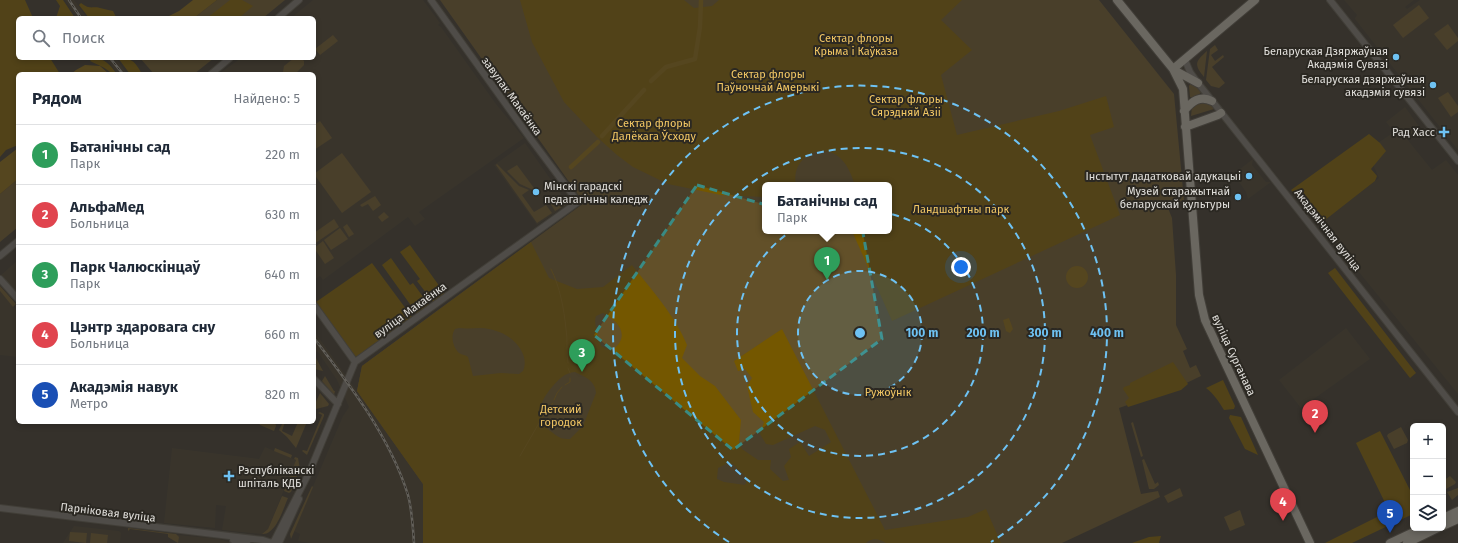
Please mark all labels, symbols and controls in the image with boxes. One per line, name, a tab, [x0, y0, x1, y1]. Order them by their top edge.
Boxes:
search box	[16, 16, 316, 60]
icon: search	[30, 27, 52, 49]
text: Поиск	[62, 29, 105, 47]
park label: Сектар флоры Крыма і Каўказа	[814, 32, 898, 58]
place label: Беларуская Дзяржаўная Акадэмія Сувязі	[1264, 45, 1388, 71]
marker: Беларуская Дзяржаўная Акадэмія Сувязі	[1391, 52, 1401, 62]
street label: завулак Макаёнка	[479, 55, 544, 138]
park label: Сектар флоры Паўночнай Амерыкі	[717, 68, 819, 94]
place label: Беларуская дзяржаўная акадэмія сувязі	[1301, 73, 1425, 99]
marker: Беларуская дзяржаўная акадэмія сувязі	[1428, 80, 1438, 90]
text: Рядом	[32, 88, 82, 109]
text: Найдено: 5	[234, 91, 300, 106]
park label: Сектар флоры Сярэдняй Азіі	[869, 93, 943, 119]
park label: Сектар флоры Далёкага Ўсходу	[611, 117, 696, 143]
place label: Рад Хасс	[1392, 126, 1435, 139]
marker: Рад Хасс	[1438, 126, 1450, 138]
text: Батанічны сад	[70, 138, 170, 156]
text: 1	[42, 147, 48, 162]
text: 220 m	[265, 147, 300, 162]
text: Парк	[70, 156, 100, 171]
place label: Інстытут дадатковай адукацыі	[1085, 170, 1241, 183]
marker: Інстытут дадатковай адукацыі	[1244, 171, 1254, 181]
place label: Мінскі гарадскі педагагічны каледж	[544, 180, 648, 206]
popup	[762, 182, 892, 234]
place label: Музей старажытнай беларускай культуры	[1120, 185, 1230, 211]
marker: Мінскі гарадскі педагагічны каледж	[531, 187, 541, 197]
street label: Акадэмічная вуліца	[1292, 187, 1364, 274]
text: Батанічны сад	[777, 192, 877, 210]
marker: Музей старажытнай беларускай культуры	[1233, 192, 1243, 202]
text: АльфаМед	[70, 198, 144, 216]
park label: Ландшафтны парк	[913, 203, 1010, 216]
text: 2	[42, 207, 48, 222]
text: 630 m	[265, 207, 300, 222]
text: Парк	[777, 210, 807, 225]
text: Больница	[70, 216, 129, 231]
pin: 1	[814, 247, 840, 280]
your location	[951, 257, 971, 277]
text: Парк Чалюскінцаў	[70, 258, 200, 276]
text: 3	[42, 267, 48, 282]
text: 640 m	[264, 267, 300, 282]
text: Парк	[70, 276, 100, 291]
street label: вуліца Макаёнка	[372, 280, 449, 341]
street label: вуліца Сурганава	[1209, 312, 1258, 398]
text: Цэнтр здаровага сну	[70, 318, 215, 336]
centre of rings	[853, 326, 867, 340]
text: 100 m	[906, 326, 938, 340]
text: 200 m	[966, 326, 1000, 340]
text: 300 m	[1027, 326, 1062, 340]
text: 400 m	[1090, 326, 1124, 340]
text: 4	[41, 327, 49, 342]
text: 660 m	[264, 327, 300, 342]
text: Больница	[70, 336, 129, 351]
pin: 3	[569, 339, 595, 372]
text: Акадэмія навук	[70, 378, 178, 396]
park label: Ружоўнік	[865, 386, 912, 399]
text: 5	[42, 387, 48, 402]
text: 820 m	[265, 387, 300, 402]
text: Метро	[70, 396, 108, 411]
pin: 2	[1302, 400, 1328, 433]
park label: Детский городок	[539, 403, 582, 429]
map controls	[1410, 423, 1446, 531]
button: +	[1410, 423, 1446, 459]
button: −	[1410, 459, 1446, 495]
place label: Рэспубліканскі шпіталь КДБ	[238, 464, 314, 490]
marker: Рэспубліканскі шпіталь КДБ	[223, 470, 235, 482]
pin: 4	[1270, 488, 1296, 521]
button: layers	[1410, 495, 1446, 531]
street label: Парніковая вуліца	[60, 500, 156, 525]
pin: 5	[1377, 500, 1403, 533]

